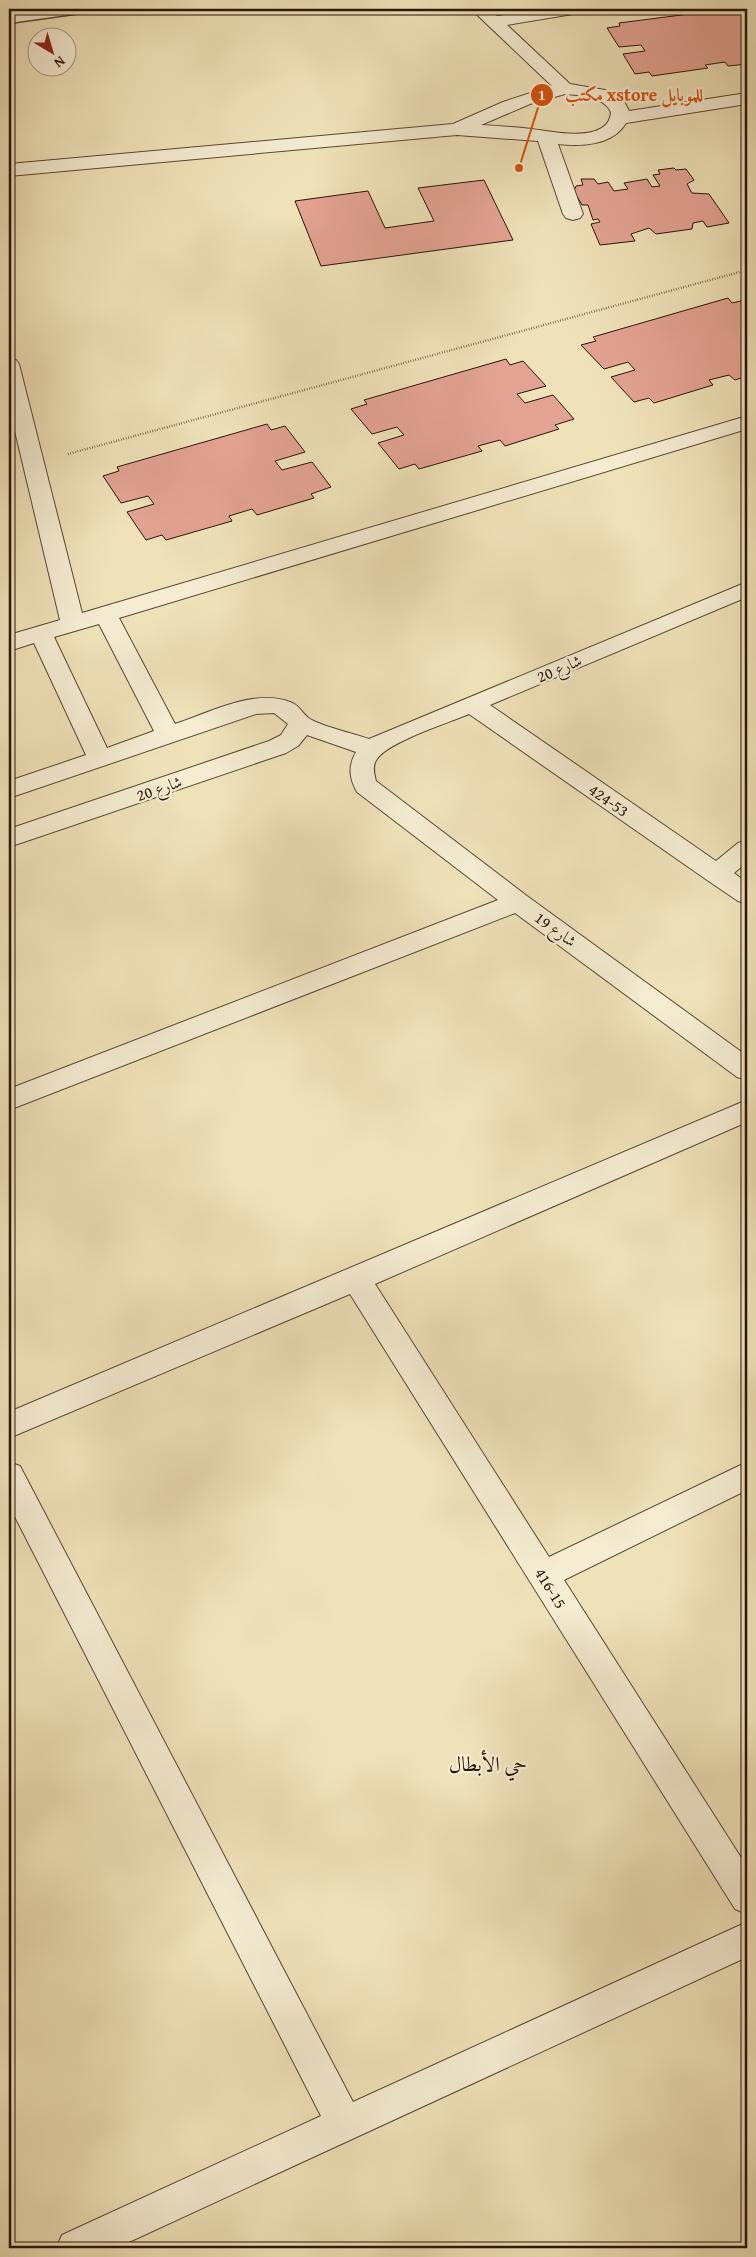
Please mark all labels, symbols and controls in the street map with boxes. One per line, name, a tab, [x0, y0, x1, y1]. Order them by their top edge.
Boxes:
north arrow	[28, 28, 78, 78]
text: N	[50, 51, 70, 73]
callout: مكتب xstore للموبايل	[530, 78, 713, 111]
text: مكتب xstore للموبايل	[565, 81, 703, 108]
text: 1	[538, 84, 546, 105]
street label: شارع 20	[533, 648, 586, 690]
street label: شارع 20	[133, 769, 186, 809]
street label: 424-53	[584, 778, 634, 822]
street label: شارع 19	[529, 906, 582, 954]
street label: 416-15	[529, 1563, 573, 1613]
district label: حي الأبطال	[449, 1748, 527, 1781]

